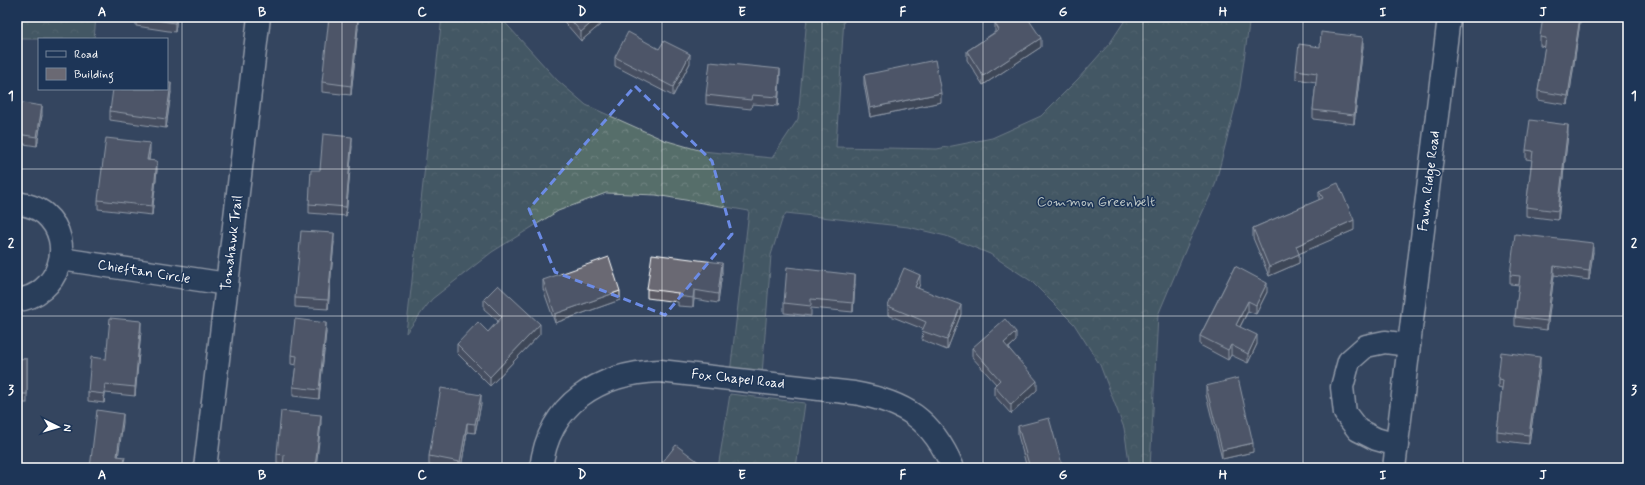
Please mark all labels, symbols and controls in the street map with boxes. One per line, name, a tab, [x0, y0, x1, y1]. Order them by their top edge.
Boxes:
text: A	[98, 4, 106, 21]
text: B	[258, 4, 267, 21]
text: C	[417, 4, 427, 21]
text: D	[578, 4, 587, 21]
text: E	[738, 4, 746, 21]
text: F	[900, 4, 907, 21]
text: G	[1059, 4, 1068, 21]
text: H	[1219, 4, 1228, 21]
text: I	[1380, 4, 1387, 21]
text: J	[1539, 4, 1547, 21]
legend	[38, 38, 168, 90]
text: Road	[74, 47, 98, 63]
text: Building	[74, 67, 114, 84]
text: 1	[8, 88, 14, 105]
text: 1	[1631, 88, 1637, 105]
street label: Fawn Ridge Road	[1414, 130, 1445, 233]
park label: Common Greenbelt	[1037, 193, 1155, 211]
street label: Tomahawk Trail	[217, 194, 247, 292]
text: 2	[8, 235, 15, 252]
text: 2	[1631, 235, 1638, 252]
street label: Chieftan Circle	[96, 256, 192, 288]
street label: Fox Chapel Road	[690, 365, 786, 393]
text: 3	[8, 382, 14, 399]
text: 3	[1631, 382, 1637, 399]
north arrow	[38, 407, 78, 447]
text: N	[60, 424, 74, 432]
text: A	[98, 467, 106, 484]
text: B	[258, 467, 267, 484]
text: C	[417, 467, 427, 484]
text: D	[578, 467, 587, 484]
text: E	[738, 467, 746, 484]
text: F	[900, 467, 907, 484]
text: G	[1059, 467, 1068, 484]
text: H	[1219, 467, 1228, 484]
text: I	[1380, 467, 1387, 484]
text: J	[1539, 467, 1547, 484]

